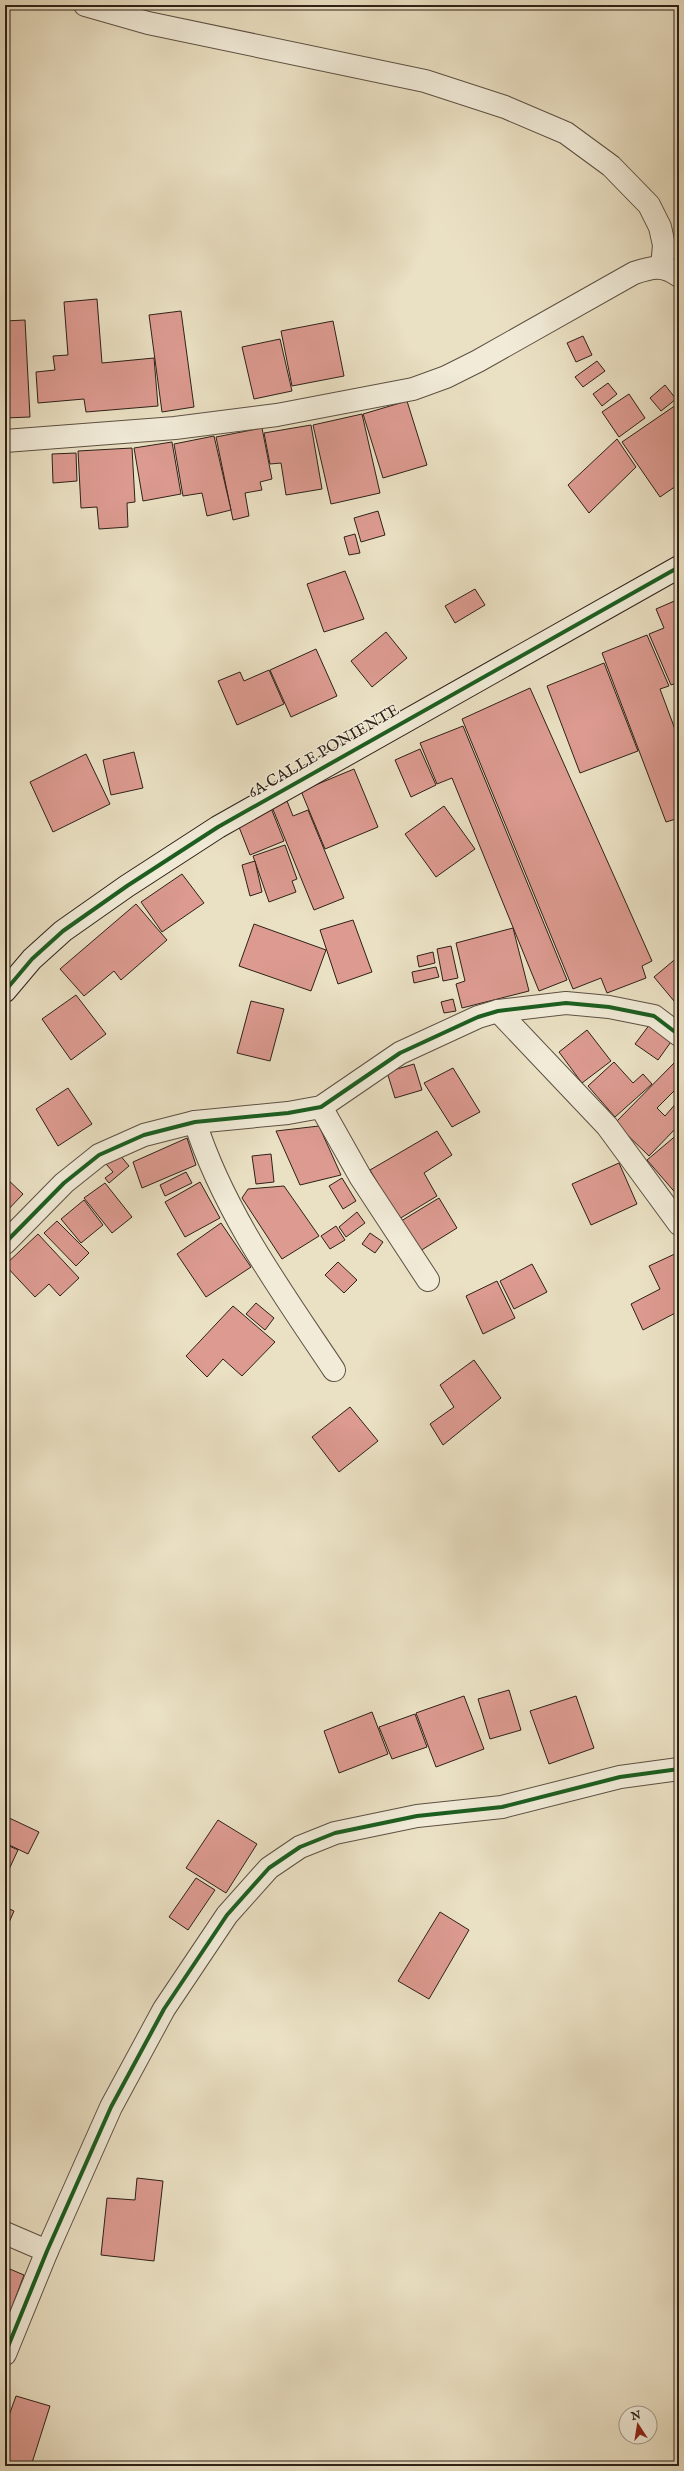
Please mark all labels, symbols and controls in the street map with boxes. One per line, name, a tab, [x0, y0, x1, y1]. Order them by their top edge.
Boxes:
street label: 6A CALLE PONIENTE	[245, 701, 403, 803]
north arrow	[618, 2405, 658, 2445]
text: N	[629, 2408, 643, 2424]

